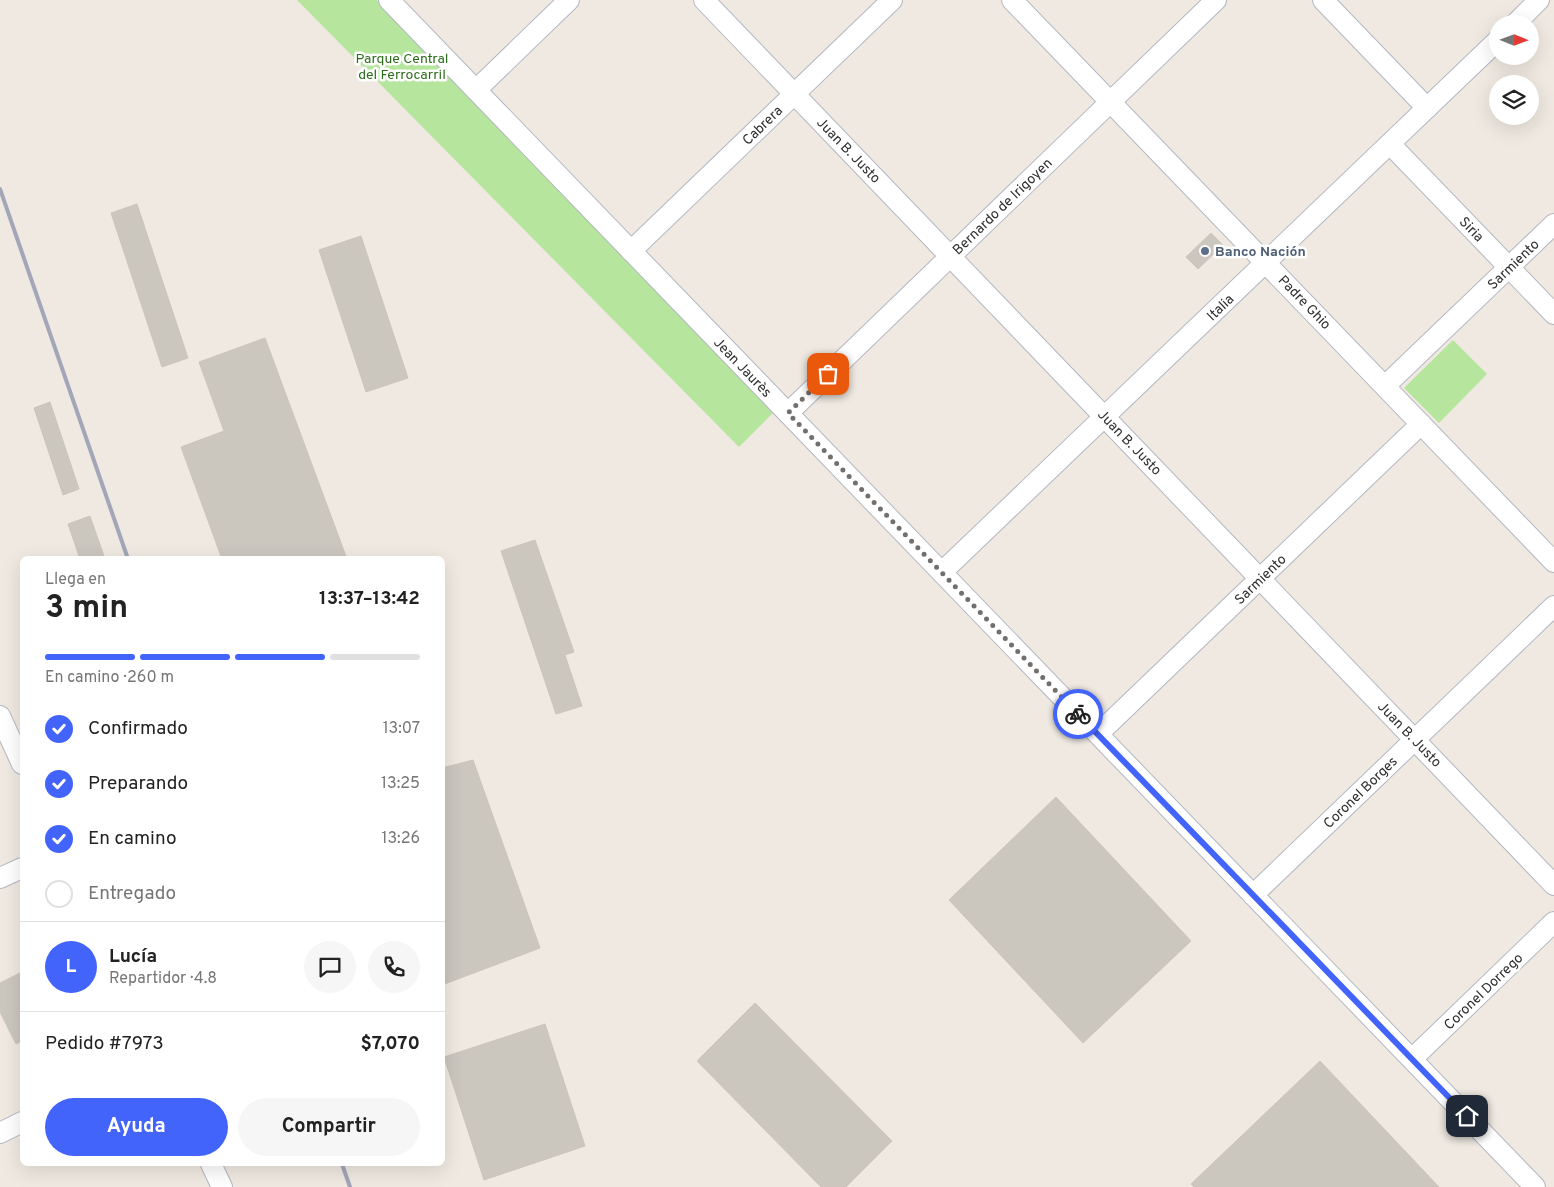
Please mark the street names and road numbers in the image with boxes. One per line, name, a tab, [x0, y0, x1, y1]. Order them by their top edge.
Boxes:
street label: Cabrera	[739, 103, 787, 149]
street label: Juan B. Justo	[812, 115, 884, 188]
street label: Bernardo de Irigoyen	[950, 155, 1056, 259]
street label: Siria	[1455, 214, 1487, 246]
street label: Sarmiento	[1485, 236, 1543, 294]
street label: Padre Ghio	[1274, 272, 1334, 334]
street label: Italia	[1204, 291, 1238, 325]
street label: Jean Jaurès	[709, 335, 775, 401]
street label: Juan B. Justo	[1093, 407, 1165, 480]
street label: Sarmiento	[1232, 551, 1290, 609]
street label: Juan B. Justo	[1373, 699, 1445, 772]
street label: Coronel Borges	[1321, 754, 1402, 833]
street label: Coronel Dorrego	[1441, 950, 1527, 1034]

